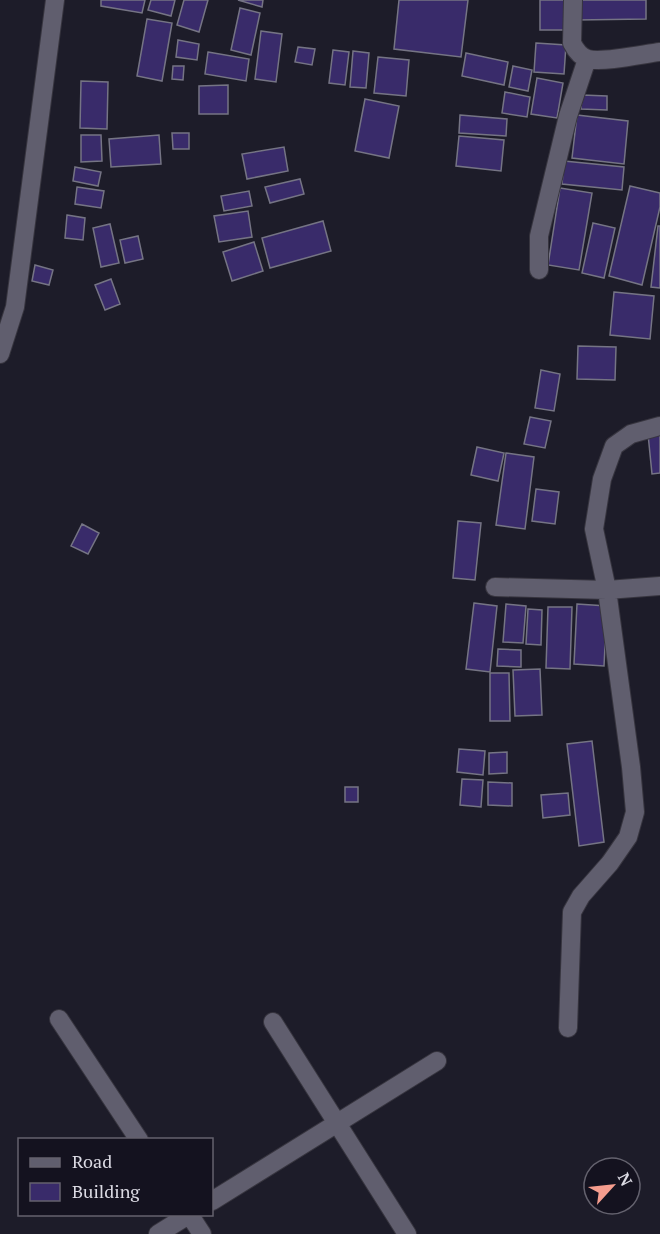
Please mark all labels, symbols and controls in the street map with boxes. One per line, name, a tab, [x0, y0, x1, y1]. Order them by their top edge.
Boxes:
legend	[18, 1138, 213, 1216]
text: Road	[72, 1149, 112, 1173]
north arrow	[582, 1156, 642, 1216]
text: N	[613, 1169, 638, 1190]
text: Building	[72, 1179, 140, 1203]

